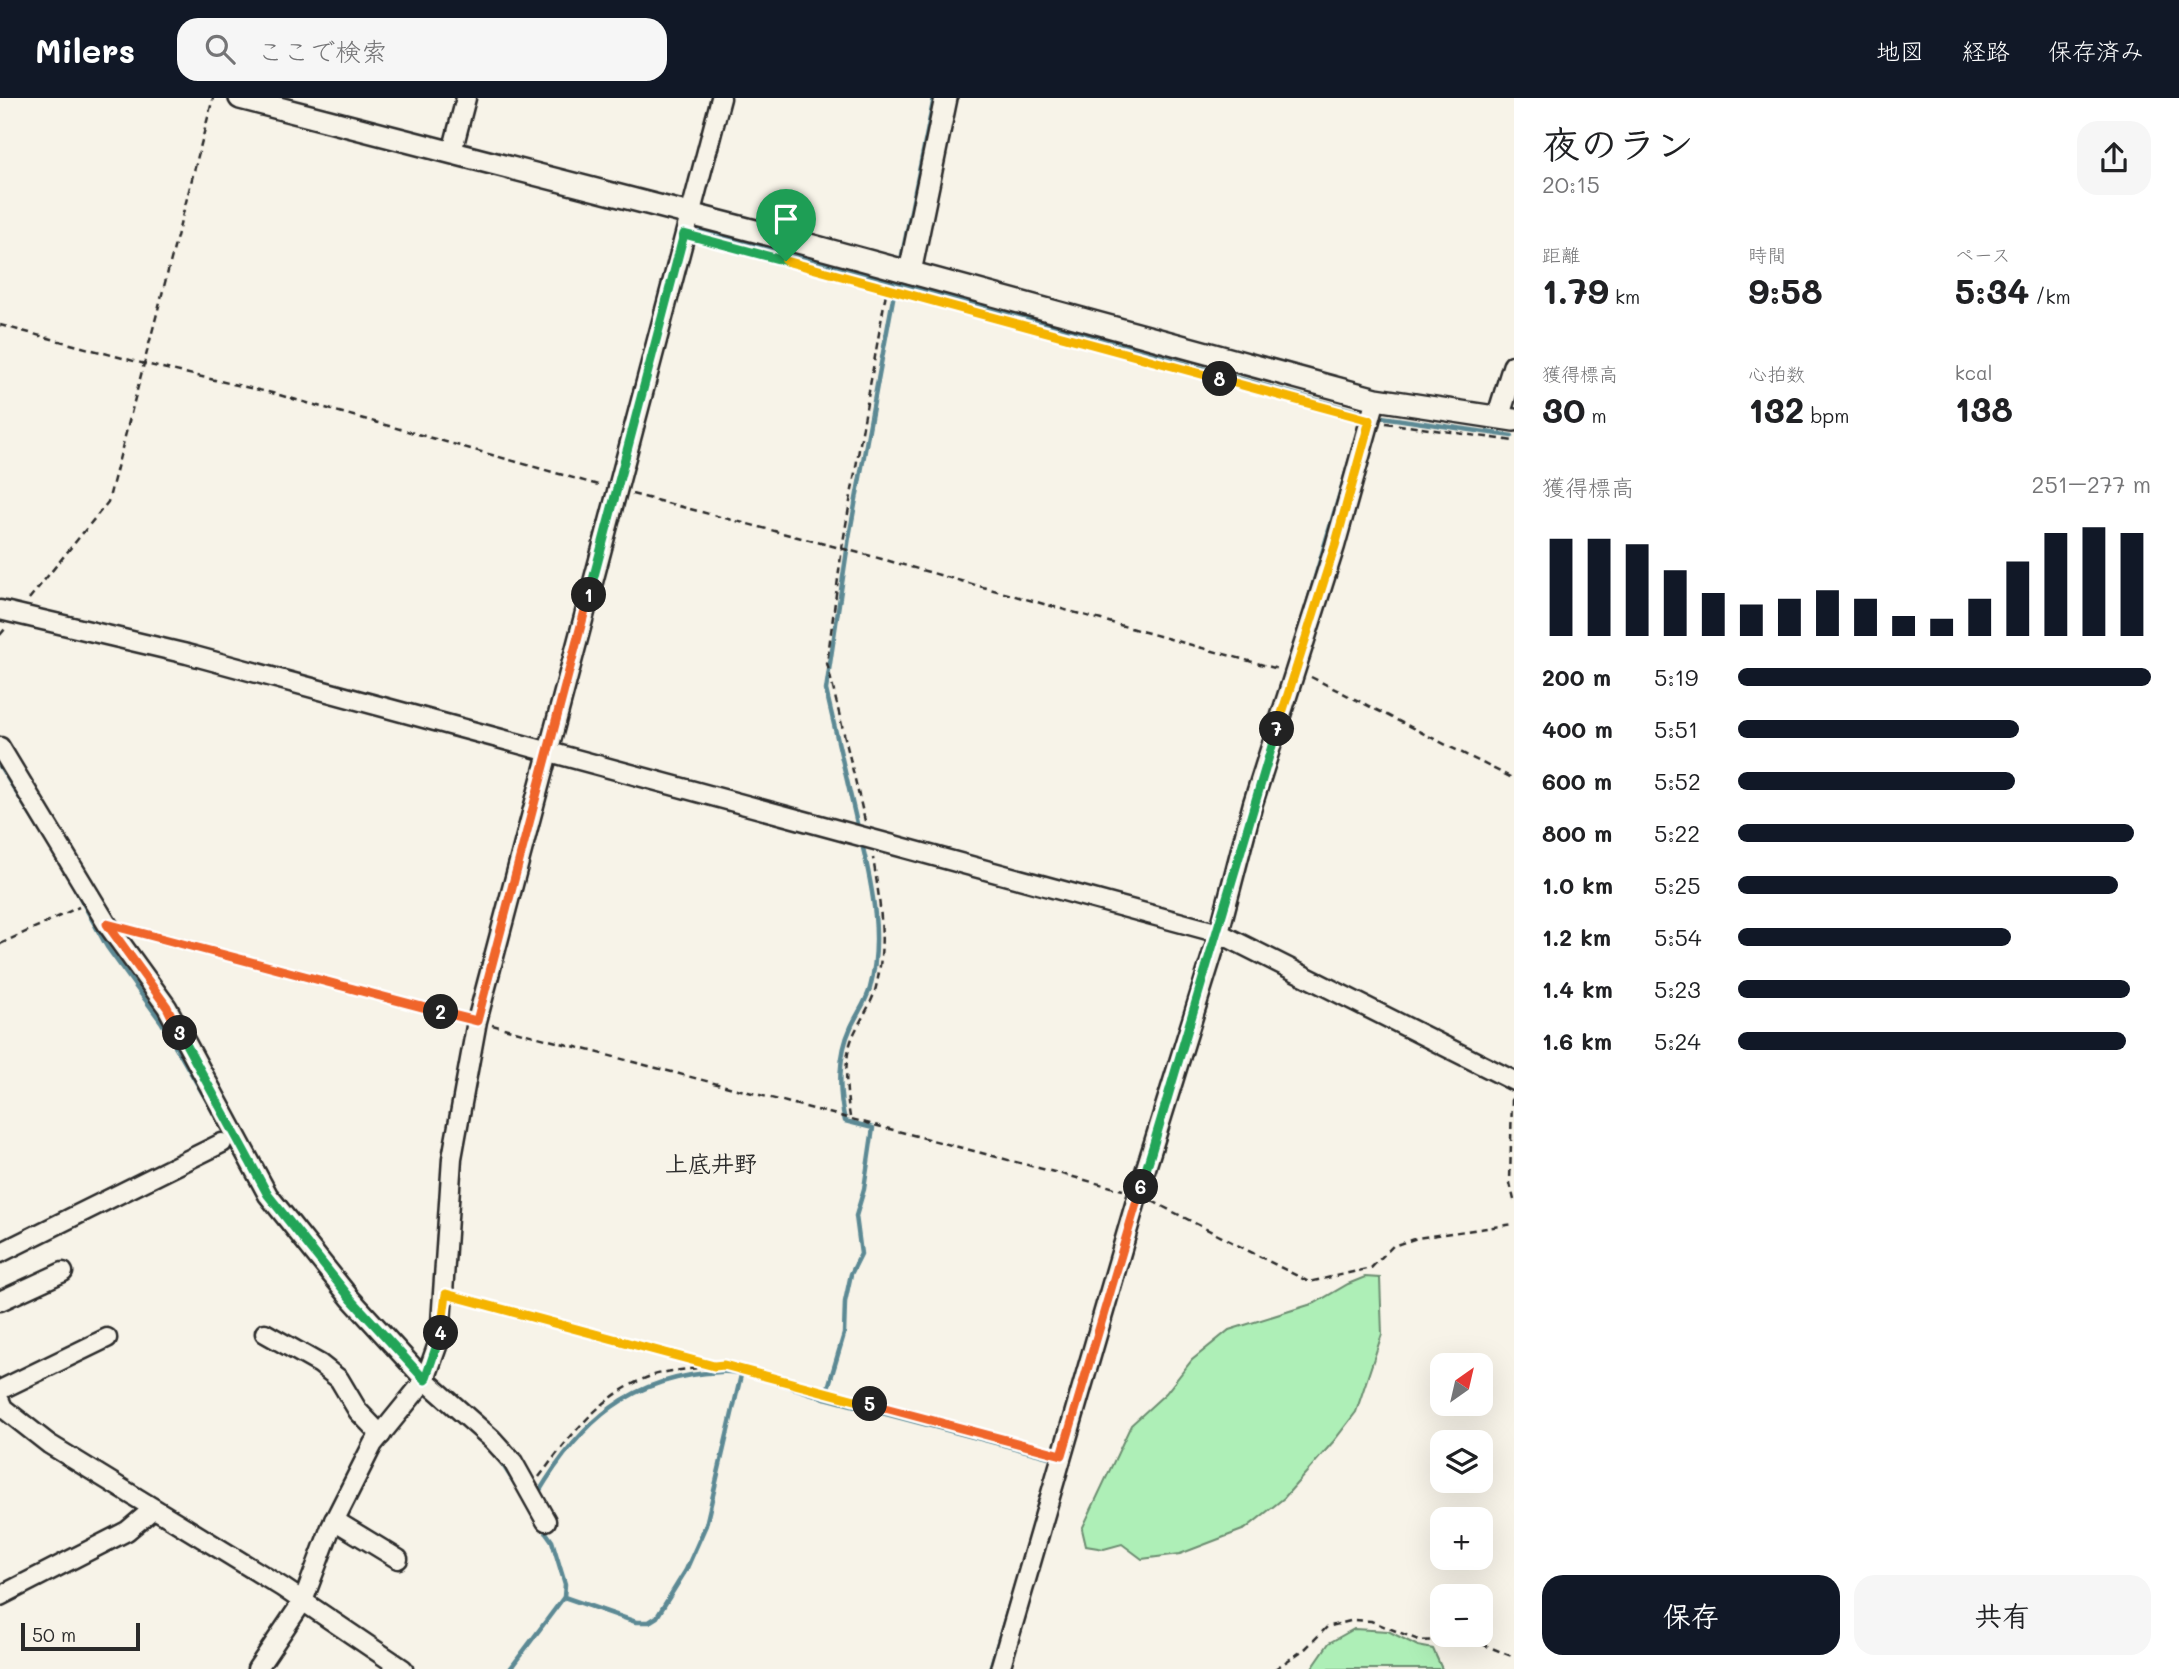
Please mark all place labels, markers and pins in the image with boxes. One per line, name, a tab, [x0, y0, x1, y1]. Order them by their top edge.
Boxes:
pin	[756, 189, 816, 261]
pin: 8	[1202, 362, 1238, 396]
pin: 1	[572, 578, 606, 612]
pin: 7	[1260, 712, 1294, 746]
pin: 2	[424, 995, 458, 1030]
pin: 3	[162, 1016, 198, 1051]
pin: 6	[1124, 1170, 1158, 1204]
pin: 4	[424, 1316, 458, 1350]
pin: 5	[852, 1386, 888, 1422]

